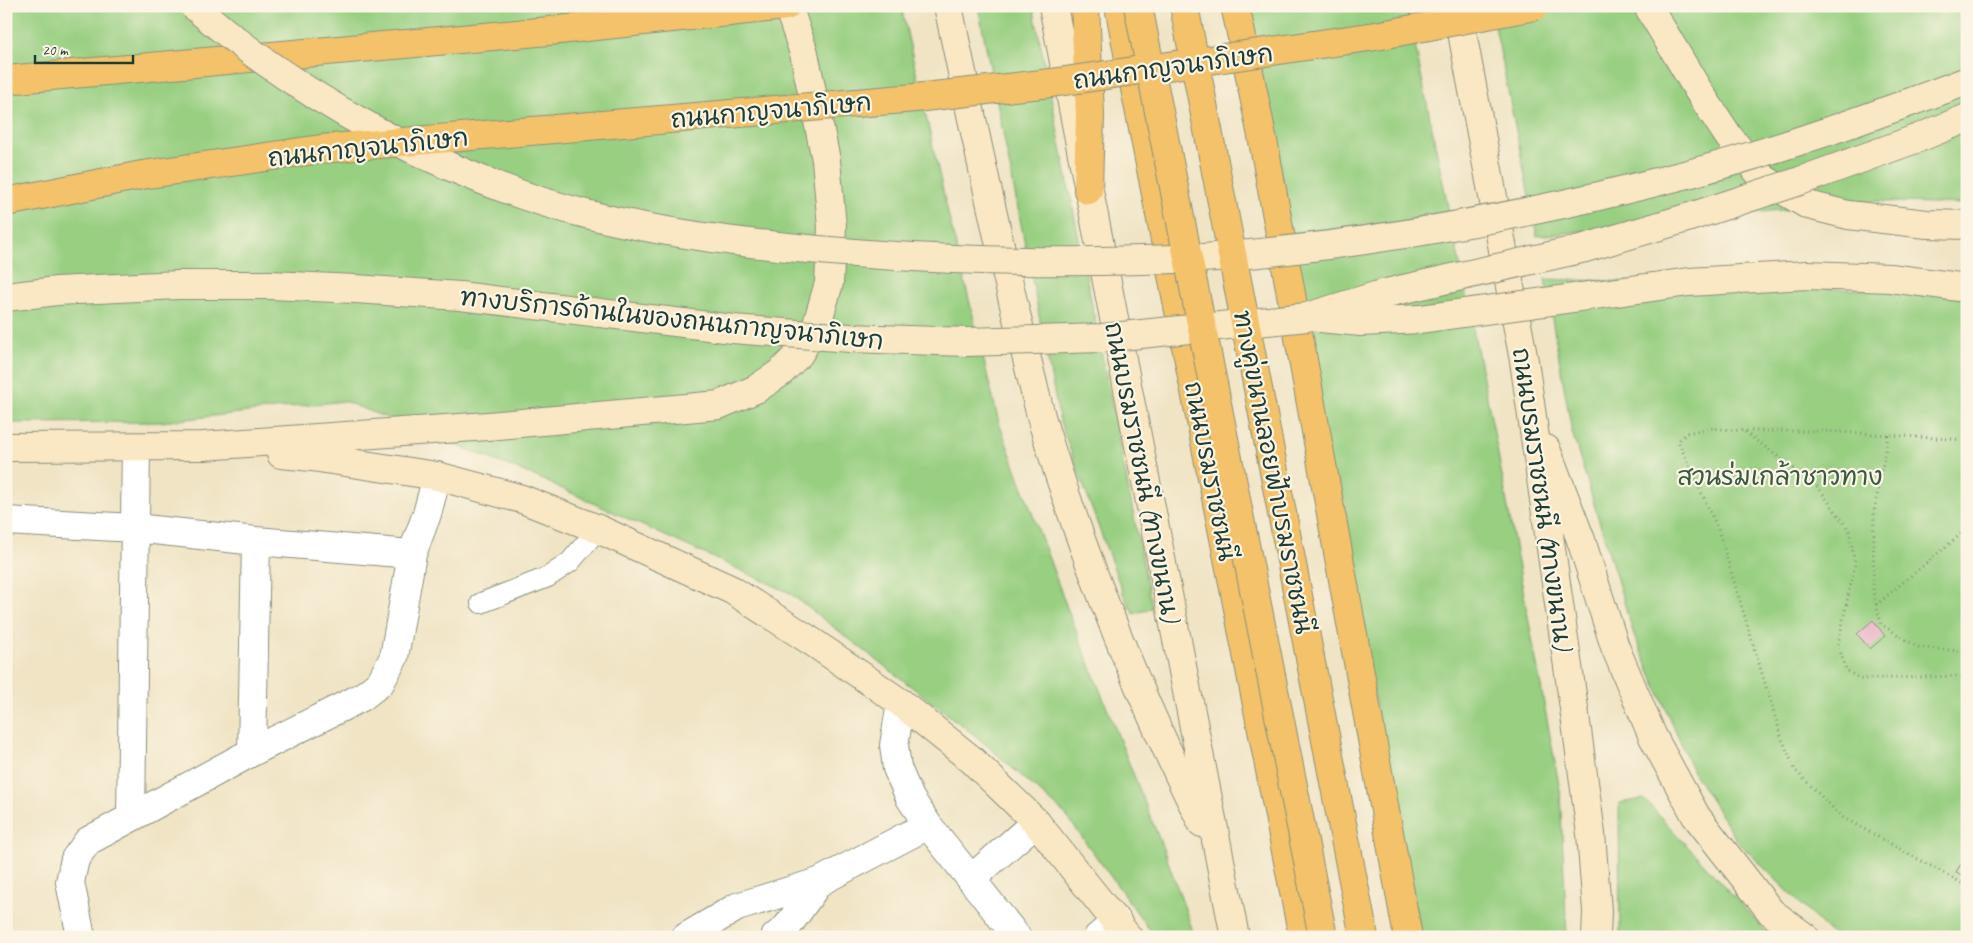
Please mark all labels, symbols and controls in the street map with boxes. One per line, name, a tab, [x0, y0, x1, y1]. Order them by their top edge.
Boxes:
scale bar	[35, 32, 132, 64]
street label: ถนนกาญจนาภิเษก	[1071, 37, 1275, 97]
text: 20 m	[42, 41, 69, 60]
street label: ถนนกาญจนาภิเษก	[669, 86, 873, 136]
street label: ถนนกาญจนาภิเษก	[266, 122, 470, 174]
street label: ทางบริการด้านในของถนนกาญจนาภิเษก	[458, 280, 885, 357]
street label: ทางคู่ขนานลอยฟ้าบรมราชชนนี	[1224, 308, 1321, 637]
street label: ถนนบรมราชชนนี (ทางขนาน)	[1097, 319, 1187, 627]
street label: ถนนบรมราชชนนี (ทางขนาน)	[1505, 346, 1579, 654]
street label: ถนนบรมราชชนนี	[1177, 379, 1243, 564]
park label: สวนร่มเกล้าชาวทาง	[1677, 460, 1883, 493]

